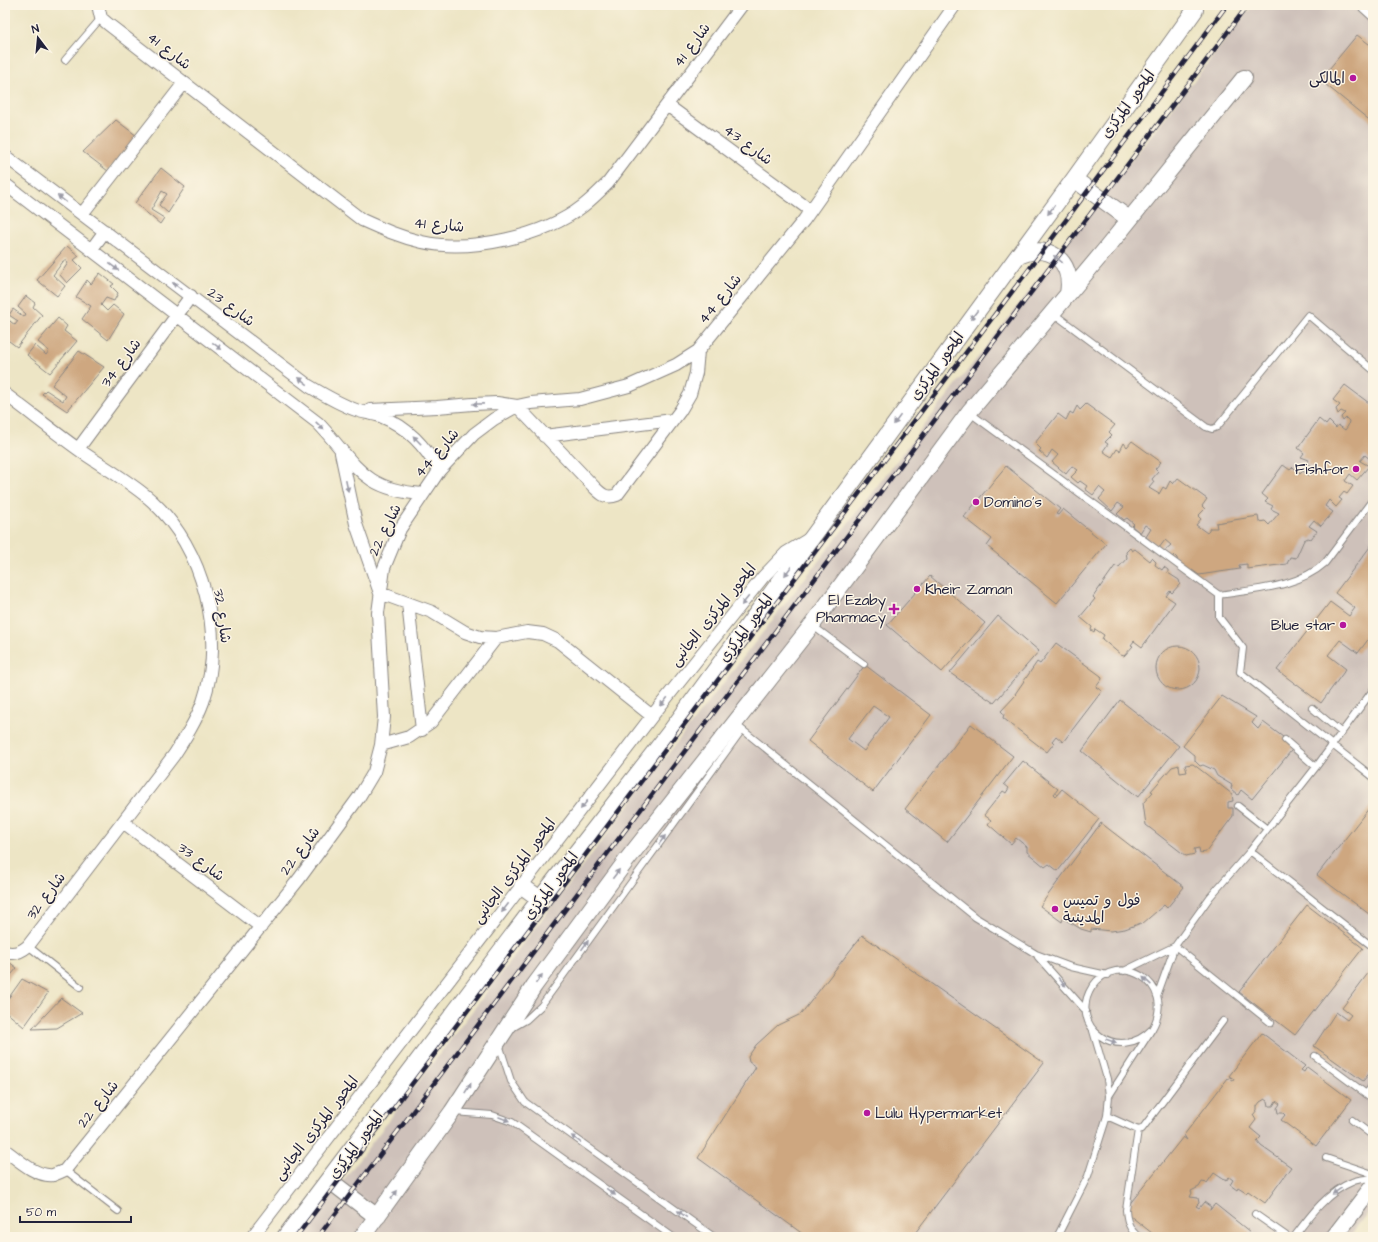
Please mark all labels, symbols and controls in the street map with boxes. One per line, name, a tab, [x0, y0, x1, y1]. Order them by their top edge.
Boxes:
north arrow	[18, 18, 58, 58]
street label: شارع 41	[668, 18, 716, 72]
text: N	[30, 21, 41, 37]
street label: شارع 41	[143, 27, 195, 75]
street label: المحور المركزى	[1096, 65, 1160, 143]
place label: المالكى	[1309, 68, 1345, 89]
marker: المالكى	[1348, 73, 1358, 83]
street label: شارع 43	[719, 120, 777, 170]
one-way arrow	[56, 195, 67, 203]
one-way arrow	[1047, 205, 1055, 216]
street label: شارع 41	[413, 212, 465, 238]
one-way arrow	[1053, 254, 1063, 263]
one-way arrow	[109, 263, 119, 271]
street label: شارع 44	[693, 270, 747, 328]
one-way arrow	[171, 281, 182, 290]
street label: شارع 23	[203, 282, 259, 332]
one-way arrow	[970, 310, 978, 320]
street label: المحور المركزى	[905, 327, 969, 405]
street label: شارع 34	[96, 334, 146, 392]
one-way arrow	[212, 342, 223, 350]
one-way arrow	[297, 377, 308, 385]
one-way arrow	[472, 400, 484, 407]
one-way arrow	[894, 415, 902, 425]
one-way arrow	[315, 421, 325, 431]
street label: شارع 44	[410, 424, 464, 482]
one-way arrow	[412, 435, 422, 445]
place label: Fishfor	[1295, 459, 1348, 480]
marker: Fishfor	[1351, 464, 1361, 474]
one-way arrow	[345, 480, 351, 492]
place label: Domino's	[984, 492, 1042, 513]
marker: Domino's	[971, 497, 981, 507]
street label: شارع 22	[363, 500, 407, 560]
street label: المحور المركزى الجانبى	[666, 560, 760, 670]
one-way arrow	[784, 565, 792, 576]
place label: Kheir Zaman	[925, 579, 1013, 600]
marker: Kheir Zaman	[912, 584, 922, 594]
street label: شارع 32	[208, 587, 236, 645]
street label: المحور المركزى	[715, 590, 777, 666]
place label: El Ezaby Pharmacy	[816, 590, 886, 629]
one-way arrow	[740, 595, 749, 606]
marker: El Ezaby Pharmacy	[889, 604, 899, 614]
place label: Blue star	[1271, 615, 1335, 636]
marker: Blue star	[1338, 620, 1348, 630]
one-way arrow	[659, 697, 668, 708]
one-way arrow	[580, 800, 588, 811]
street label: المحور المركزى الجانبى	[468, 815, 560, 927]
street label: شارع 22	[275, 822, 325, 880]
one-way arrow	[657, 835, 665, 845]
street label: شارع 33	[173, 837, 229, 887]
street label: المحور المركزى	[520, 849, 582, 923]
street label: شارع 32	[21, 868, 71, 924]
one-way arrow	[612, 869, 620, 879]
place label: فول و تميس المدينىة	[1063, 890, 1141, 928]
one-way arrow	[501, 903, 509, 914]
marker: فول و تميس المدينىة	[1050, 904, 1060, 914]
one-way arrow	[581, 940, 589, 950]
one-way arrow	[535, 974, 543, 984]
one-way arrow	[1057, 977, 1067, 987]
one-way arrow	[1142, 977, 1152, 986]
one-way arrow	[1105, 1038, 1117, 1044]
street label: المحور المركزى الجانبى	[270, 1072, 362, 1184]
street label: شارع 22	[72, 1076, 124, 1132]
one-way arrow	[464, 1082, 471, 1093]
place label: Lulu Hypermarket	[875, 1103, 1002, 1125]
street label: المحور المركزى	[325, 1108, 387, 1182]
marker: Lulu Hypermarket	[862, 1108, 872, 1118]
one-way arrow	[499, 1116, 511, 1122]
one-way arrow	[571, 1135, 582, 1143]
one-way arrow	[1332, 1187, 1342, 1195]
one-way arrow	[606, 1188, 617, 1196]
one-way arrow	[390, 1189, 398, 1200]
scale bar	[20, 1198, 131, 1224]
text: 50 m	[26, 1204, 57, 1221]
one-way arrow	[677, 1210, 687, 1218]

